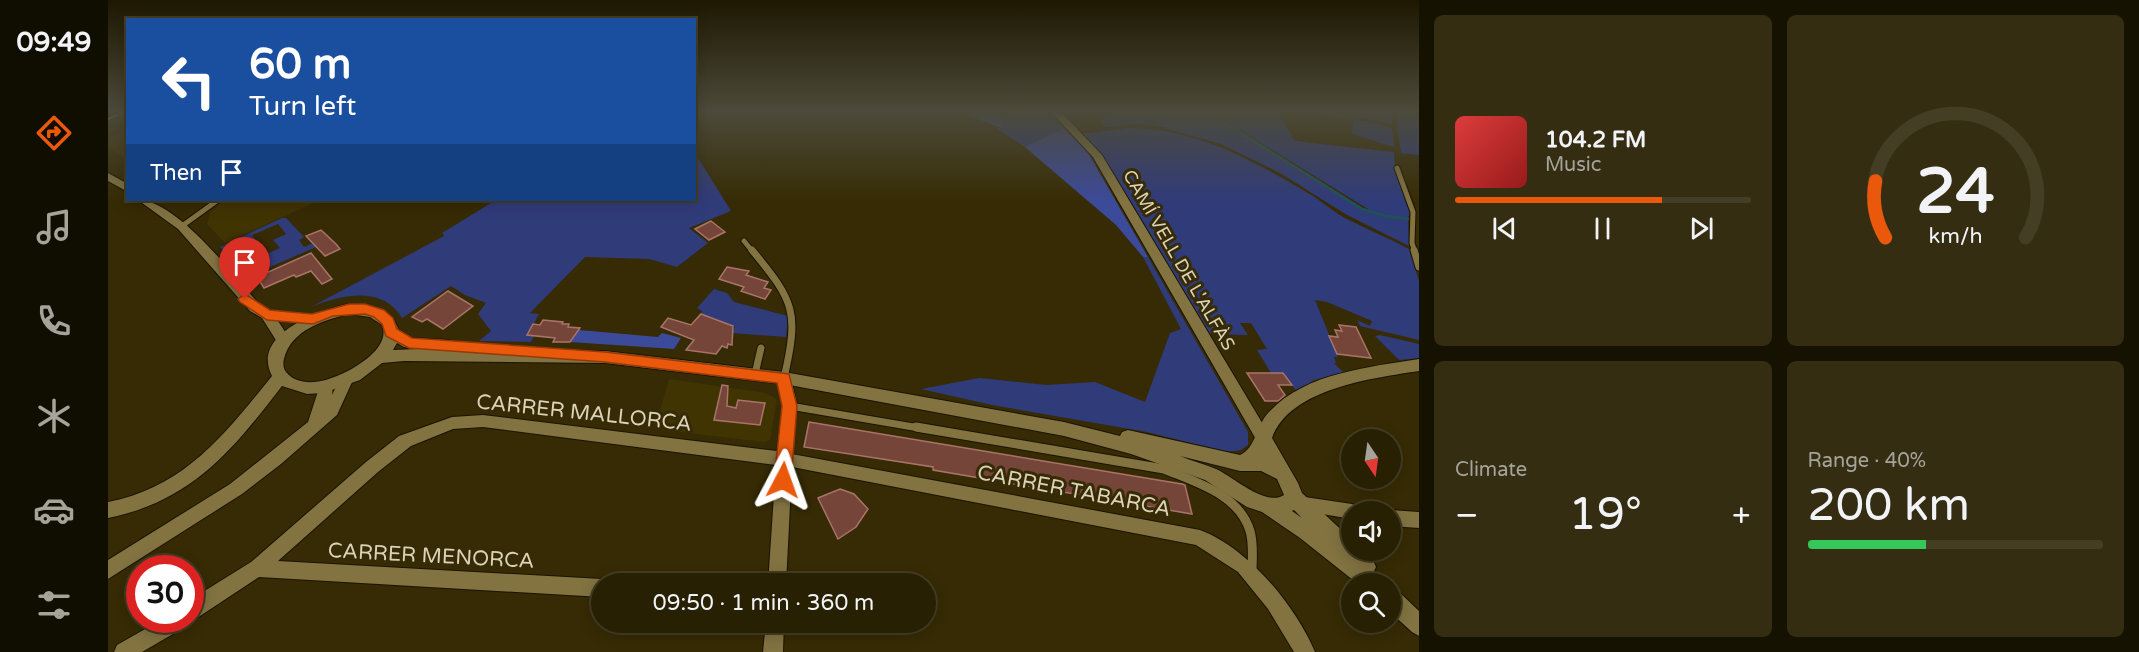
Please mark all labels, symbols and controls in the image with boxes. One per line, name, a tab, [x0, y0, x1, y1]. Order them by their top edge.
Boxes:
text: 09:49	[17, 26, 91, 59]
text: 60 m	[249, 39, 351, 90]
icon: left	[150, 42, 228, 120]
text: Turn left	[249, 90, 356, 123]
icon: directions	[33, 112, 75, 154]
text: 104.2 FM	[1545, 127, 1646, 153]
text: Music	[1545, 153, 1601, 177]
text: 24	[1916, 155, 1994, 230]
icon: arrive	[215, 156, 248, 189]
text: Then	[150, 160, 203, 186]
street label: CAMÍ VELL DE L'ALFÀS	[1118, 166, 1240, 354]
icon: music	[33, 206, 75, 248]
icon: previous	[1488, 212, 1521, 245]
icon: pause	[1586, 212, 1619, 245]
icon: next	[1685, 212, 1718, 245]
text: km/h	[1928, 223, 1982, 249]
pin	[219, 237, 270, 299]
icon: arrive	[228, 246, 261, 279]
icon: phone	[33, 300, 75, 342]
street label: CARRER MALLORCA	[475, 389, 693, 437]
icon: climate	[33, 395, 75, 437]
north arrow	[1341, 429, 1401, 489]
map controls	[1341, 429, 1401, 633]
position arrow	[751, 448, 815, 512]
text: Range · 40%	[1808, 449, 1926, 473]
text: Climate	[1455, 458, 1527, 482]
street label: CARRER TABARCA	[975, 460, 1173, 522]
text: 200 km	[1808, 479, 1970, 533]
text: 19°	[1568, 488, 1642, 542]
icon: car	[33, 489, 75, 531]
text: −	[1455, 496, 1479, 535]
text: +	[1732, 496, 1750, 535]
button: sound	[1341, 501, 1401, 561]
street label: CARRER MENORCA	[327, 538, 535, 574]
speed limit sign: 30	[126, 555, 204, 633]
button: search	[1341, 573, 1401, 633]
icon: filters	[33, 584, 75, 626]
text: 09:50 · 1 min · 360 m	[653, 590, 874, 616]

